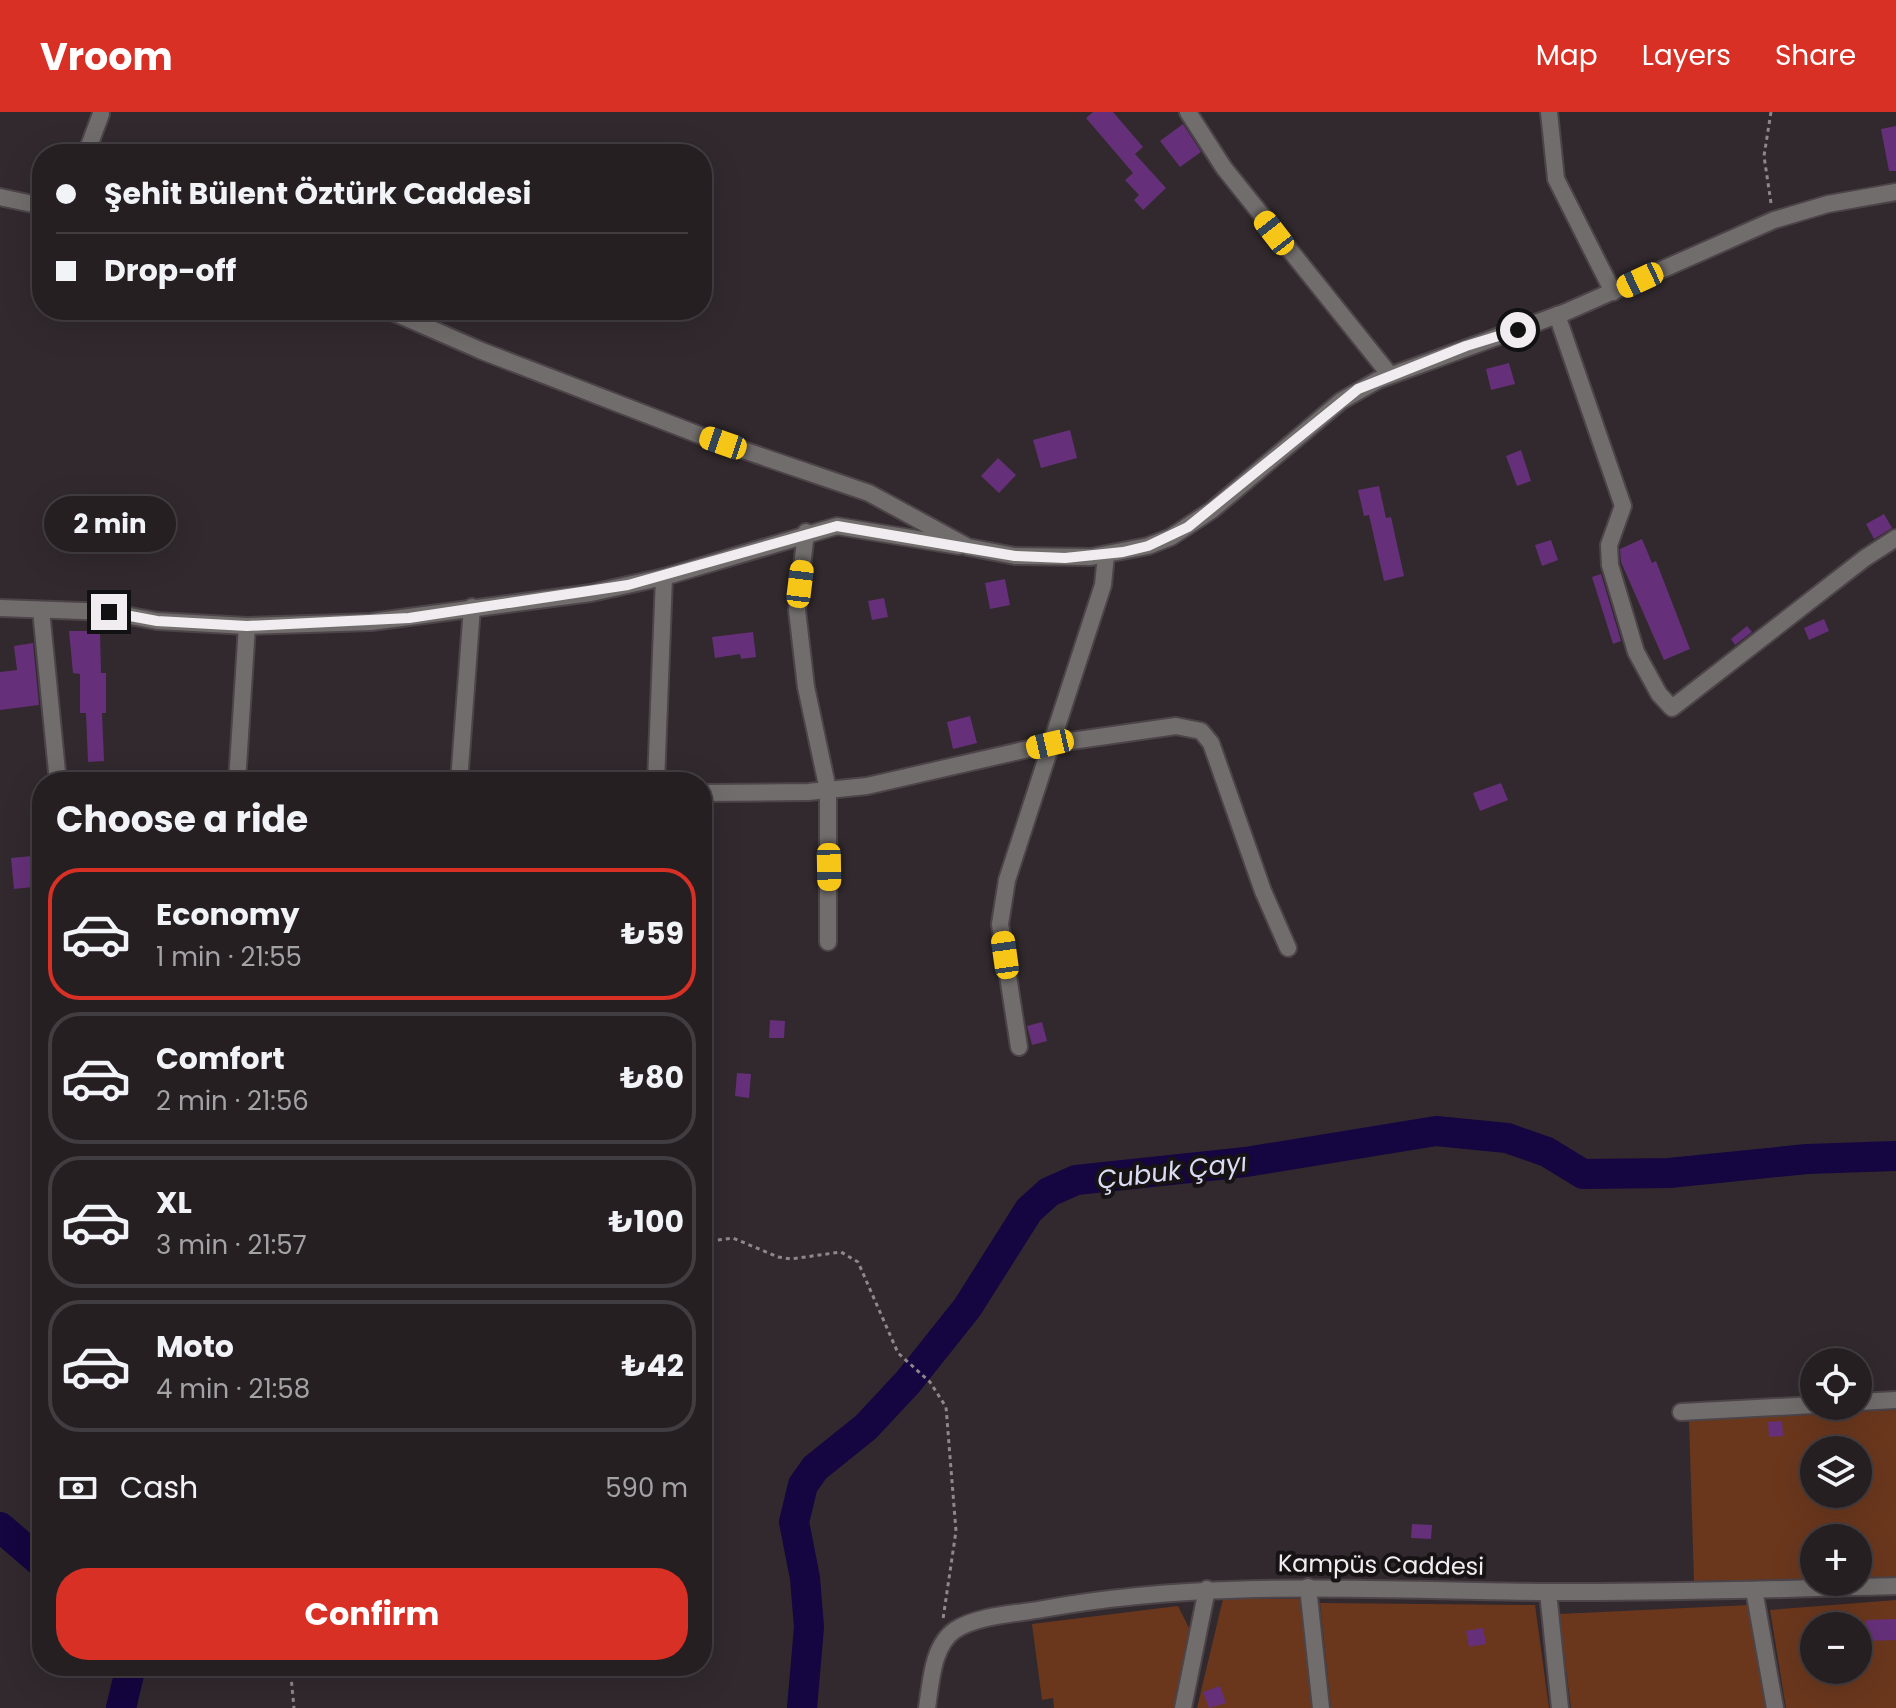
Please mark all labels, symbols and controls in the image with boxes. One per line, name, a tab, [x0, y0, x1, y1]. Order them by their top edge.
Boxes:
text: Vroom	[40, 30, 173, 83]
text: Map	[1536, 36, 1598, 75]
text: Layers	[1642, 36, 1731, 75]
text: Share	[1775, 36, 1856, 75]
text: Şehit Bülent Öztürk Caddesi	[104, 172, 531, 215]
car	[1250, 207, 1298, 259]
text: Drop-off	[104, 249, 236, 292]
car	[1613, 259, 1667, 301]
route start	[1500, 312, 1536, 348]
car	[696, 424, 750, 462]
callout: 2 min	[43, 496, 175, 552]
text: 2 min	[73, 506, 147, 542]
car	[785, 559, 815, 609]
route end	[91, 594, 127, 630]
car	[1024, 727, 1076, 761]
text: Choose a ride	[56, 794, 308, 845]
car	[817, 843, 841, 891]
text: Economy	[156, 893, 300, 936]
icon: car	[60, 898, 132, 970]
text: ₺59	[621, 912, 684, 955]
car	[990, 930, 1020, 980]
text: 1 min · 21:55	[156, 939, 302, 975]
text: Comfort	[156, 1037, 285, 1080]
icon: car	[60, 1042, 132, 1114]
text: ₺80	[620, 1056, 684, 1099]
text: 2 min · 21:56	[156, 1083, 309, 1119]
water label: Çubuk Çayı	[1095, 1144, 1249, 1198]
text: XL	[156, 1181, 192, 1224]
icon: car	[60, 1186, 132, 1258]
text: ₺100	[609, 1200, 684, 1243]
text: 3 min · 21:57	[156, 1227, 307, 1263]
text: Moto	[156, 1325, 234, 1368]
icon: car	[60, 1330, 132, 1402]
text: ₺42	[622, 1344, 684, 1387]
map controls	[1800, 1348, 1872, 1684]
button: locate	[1800, 1348, 1872, 1420]
text: 4 min · 21:58	[156, 1371, 310, 1407]
button: layers	[1800, 1436, 1872, 1508]
icon: cash	[56, 1466, 100, 1510]
text: Cash	[120, 1466, 198, 1509]
text: 590 m	[605, 1470, 688, 1506]
button: +	[1800, 1524, 1872, 1596]
street label: Kampüs Caddesi	[1278, 1546, 1484, 1583]
button: Confirm	[56, 1568, 688, 1660]
button: −	[1800, 1612, 1872, 1684]

